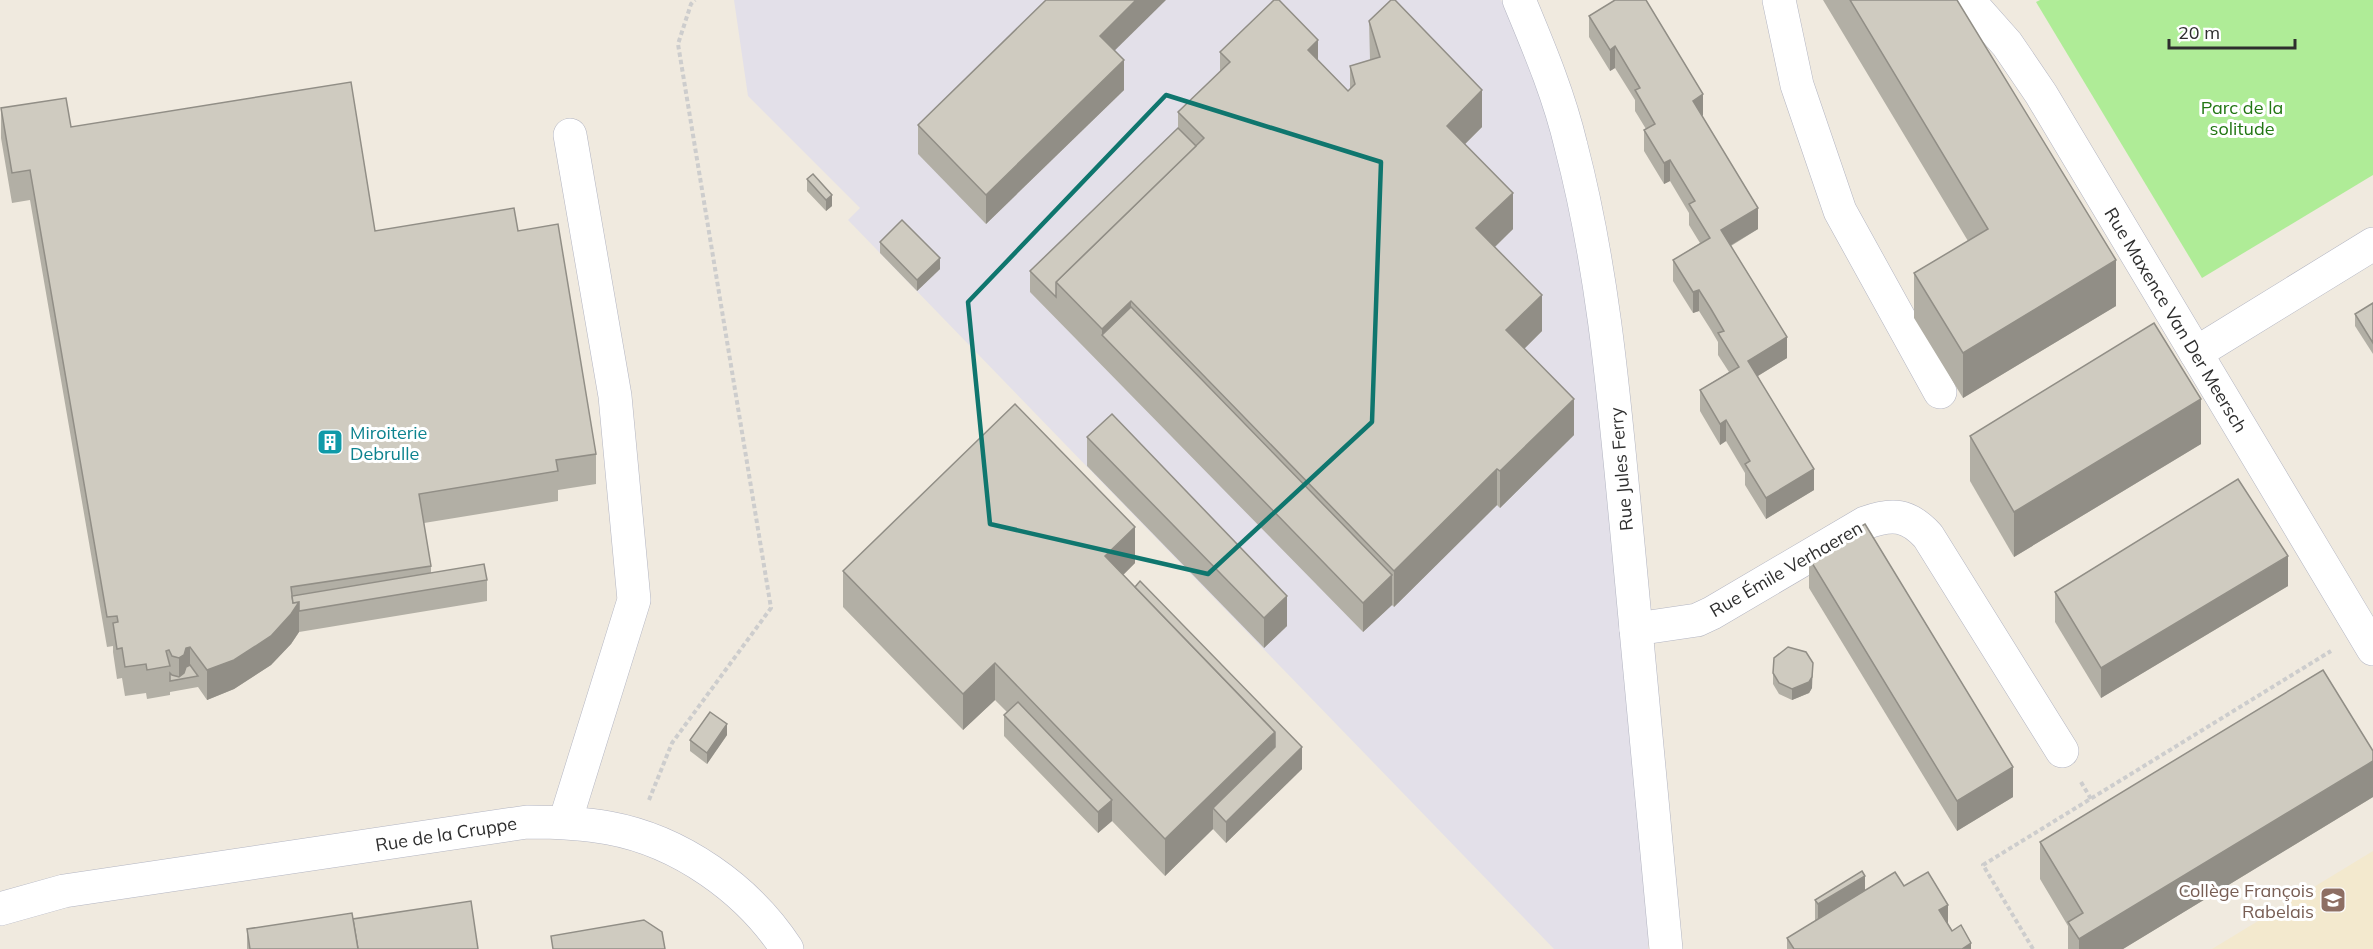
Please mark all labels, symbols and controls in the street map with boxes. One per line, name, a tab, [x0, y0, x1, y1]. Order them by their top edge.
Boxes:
scale bar	[2169, 12, 2295, 50]
text: 20 m	[2178, 21, 2220, 44]
park label: Parc de la solitude	[2201, 96, 2283, 140]
street label: Rue Maxence Van Der Meersch	[2100, 203, 2252, 437]
street label: Rue Jules Ferry	[1604, 406, 1638, 532]
place label: Miroiterie Debrulle	[350, 421, 427, 465]
building icon: Miroiterie Debrulle	[315, 427, 345, 457]
street label: Rue Émile Verhaeren	[1706, 516, 1866, 622]
street label: Rue de la Cruppe	[374, 811, 518, 857]
place label: Collège François Rabelais	[2178, 879, 2314, 923]
school or university icon: Collège François Rabelais	[2318, 885, 2348, 915]

